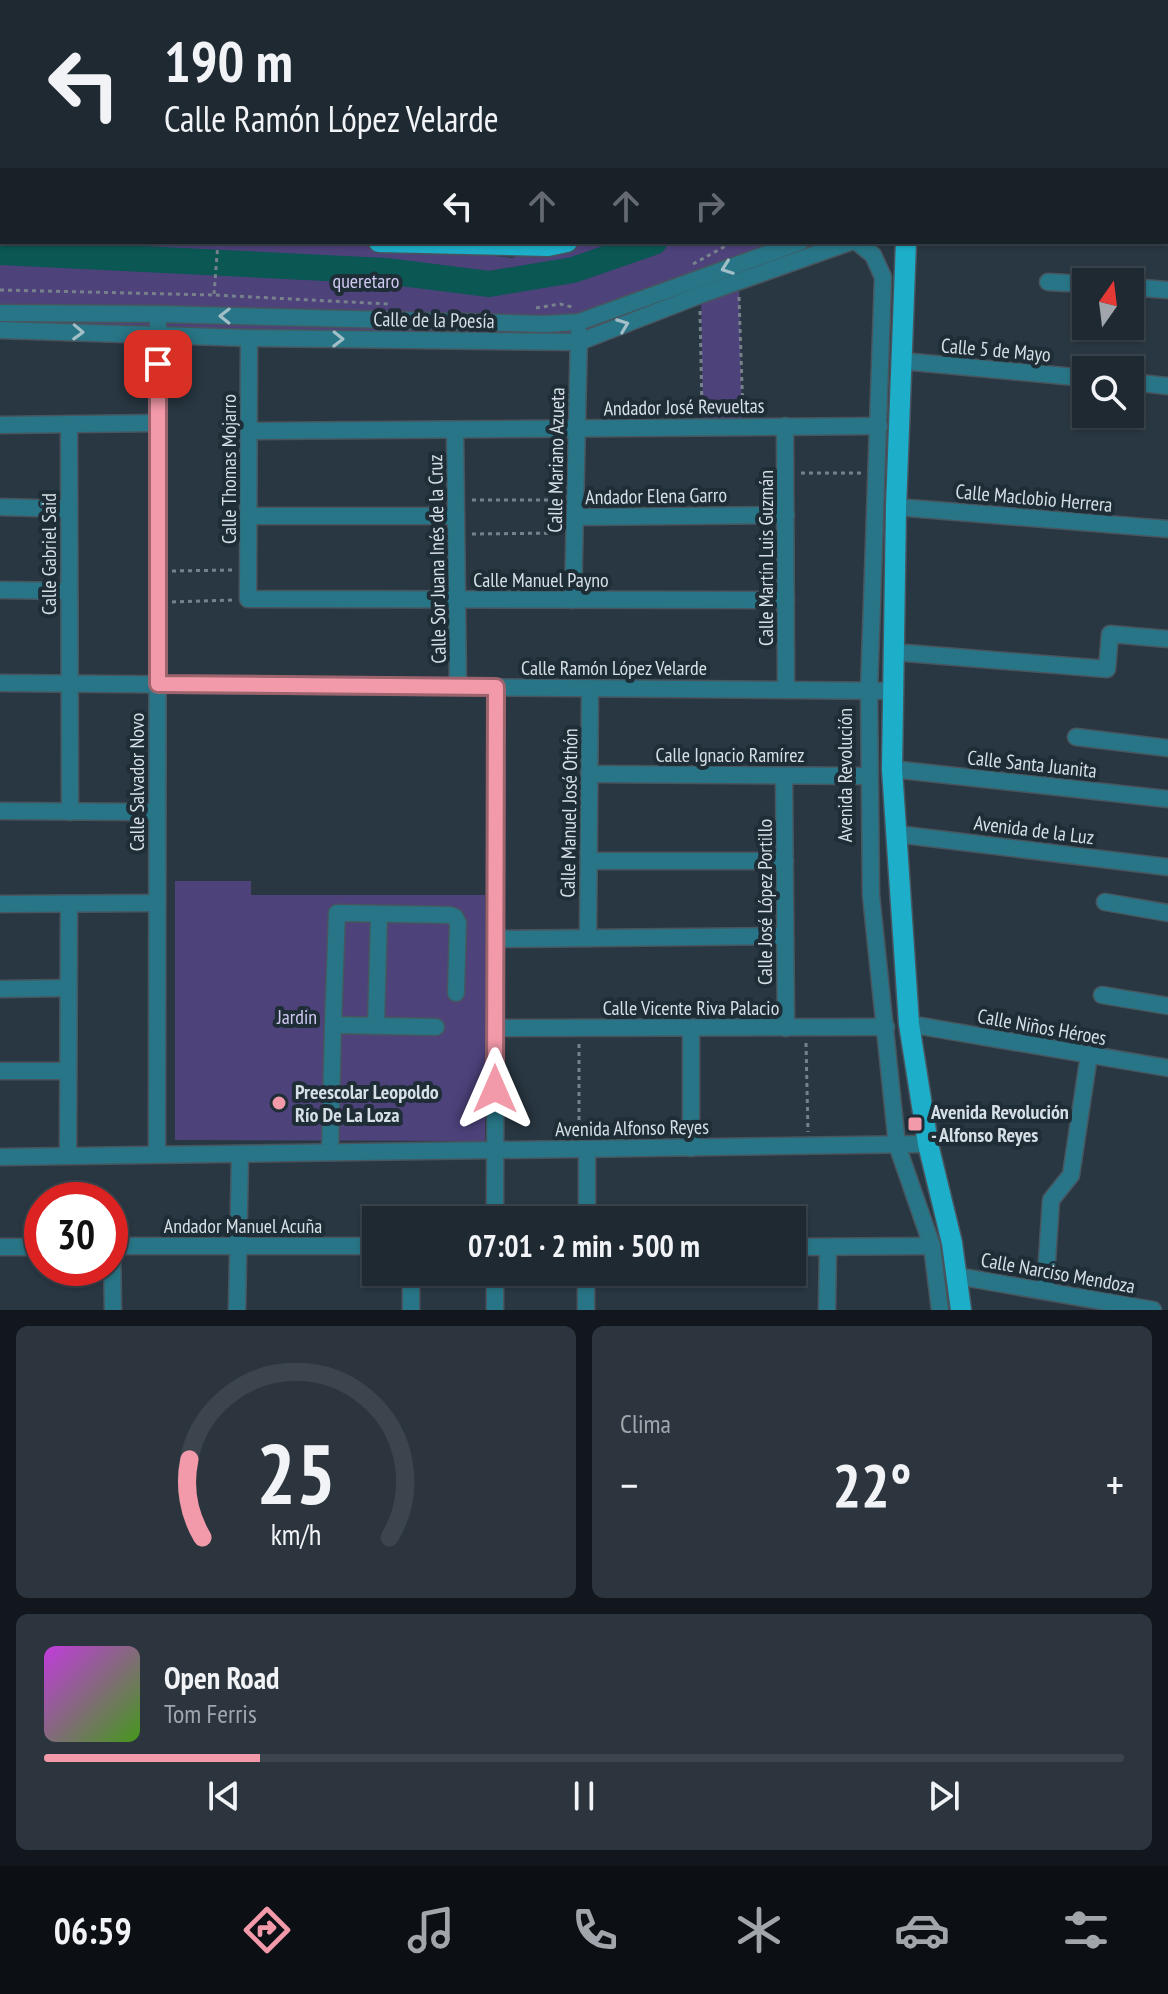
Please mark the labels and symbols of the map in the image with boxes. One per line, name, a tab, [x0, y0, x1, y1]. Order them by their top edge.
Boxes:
one-way arrow	[721, 259, 735, 275]
park label: queretaro	[333, 268, 399, 294]
north arrow	[1072, 268, 1144, 340]
street label: Calle de la Poesía	[373, 306, 495, 334]
one-way arrow	[218, 307, 231, 324]
one-way arrow	[615, 318, 629, 335]
one-way arrow	[72, 324, 85, 341]
pin	[124, 330, 192, 398]
one-way arrow	[332, 330, 345, 348]
street label: Calle 5 de Mayo	[940, 332, 1052, 368]
street label: Calle Mariano Azueta	[542, 387, 570, 533]
street label: Andador José Revueltas	[603, 393, 765, 421]
street label: Calle Thomas Mojarro	[216, 394, 242, 544]
street label: Calle Sor Juana Inés de la Cruz	[422, 454, 452, 664]
street label: Calle Martín Luis Guzmán	[753, 470, 779, 646]
street label: Calle Maclobio Herrera	[954, 478, 1114, 518]
street label: Andador Elena Garro	[585, 482, 727, 510]
street label: Calle Gabriel Said	[36, 493, 62, 615]
street label: Calle Manuel Payno	[473, 567, 609, 593]
street label: Calle Ramón López Velarde	[521, 655, 707, 681]
street label: Avenida Revolución	[832, 708, 858, 842]
street label: Calle Salvador Novo	[124, 713, 150, 851]
street label: Calle Manuel José Othón	[555, 728, 583, 898]
street label: Calle Ignacio Ramírez	[656, 742, 804, 768]
street label: Calle Santa Juanita	[966, 744, 1098, 784]
street label: Avenida de la Luz	[972, 810, 1096, 850]
street label: Calle José López Portillo	[752, 819, 778, 985]
street label: Calle Vicente Riva Palacio	[603, 995, 779, 1021]
street label: Calle Niños Héroes	[976, 1003, 1109, 1051]
park label: Jardin	[276, 1004, 317, 1030]
position arrow	[453, 1047, 537, 1131]
place label: Preescolar Leopoldo Río De La Loza	[295, 1079, 439, 1128]
marker: Preescolar Leopoldo Río De La Loza	[270, 1094, 288, 1112]
place label: Avenida Revolución - Alfonso Reyes	[930, 1099, 1069, 1148]
street label: Avenida Alfonso Reyes	[555, 1114, 709, 1142]
marker: Avenida Revolución - Alfonso Reyes	[906, 1115, 924, 1133]
speed limit sign: 30	[24, 1182, 128, 1286]
street label: Andador Manuel Acuña	[164, 1213, 322, 1239]
street label: Calle Narciso Mendoza	[979, 1247, 1137, 1299]

